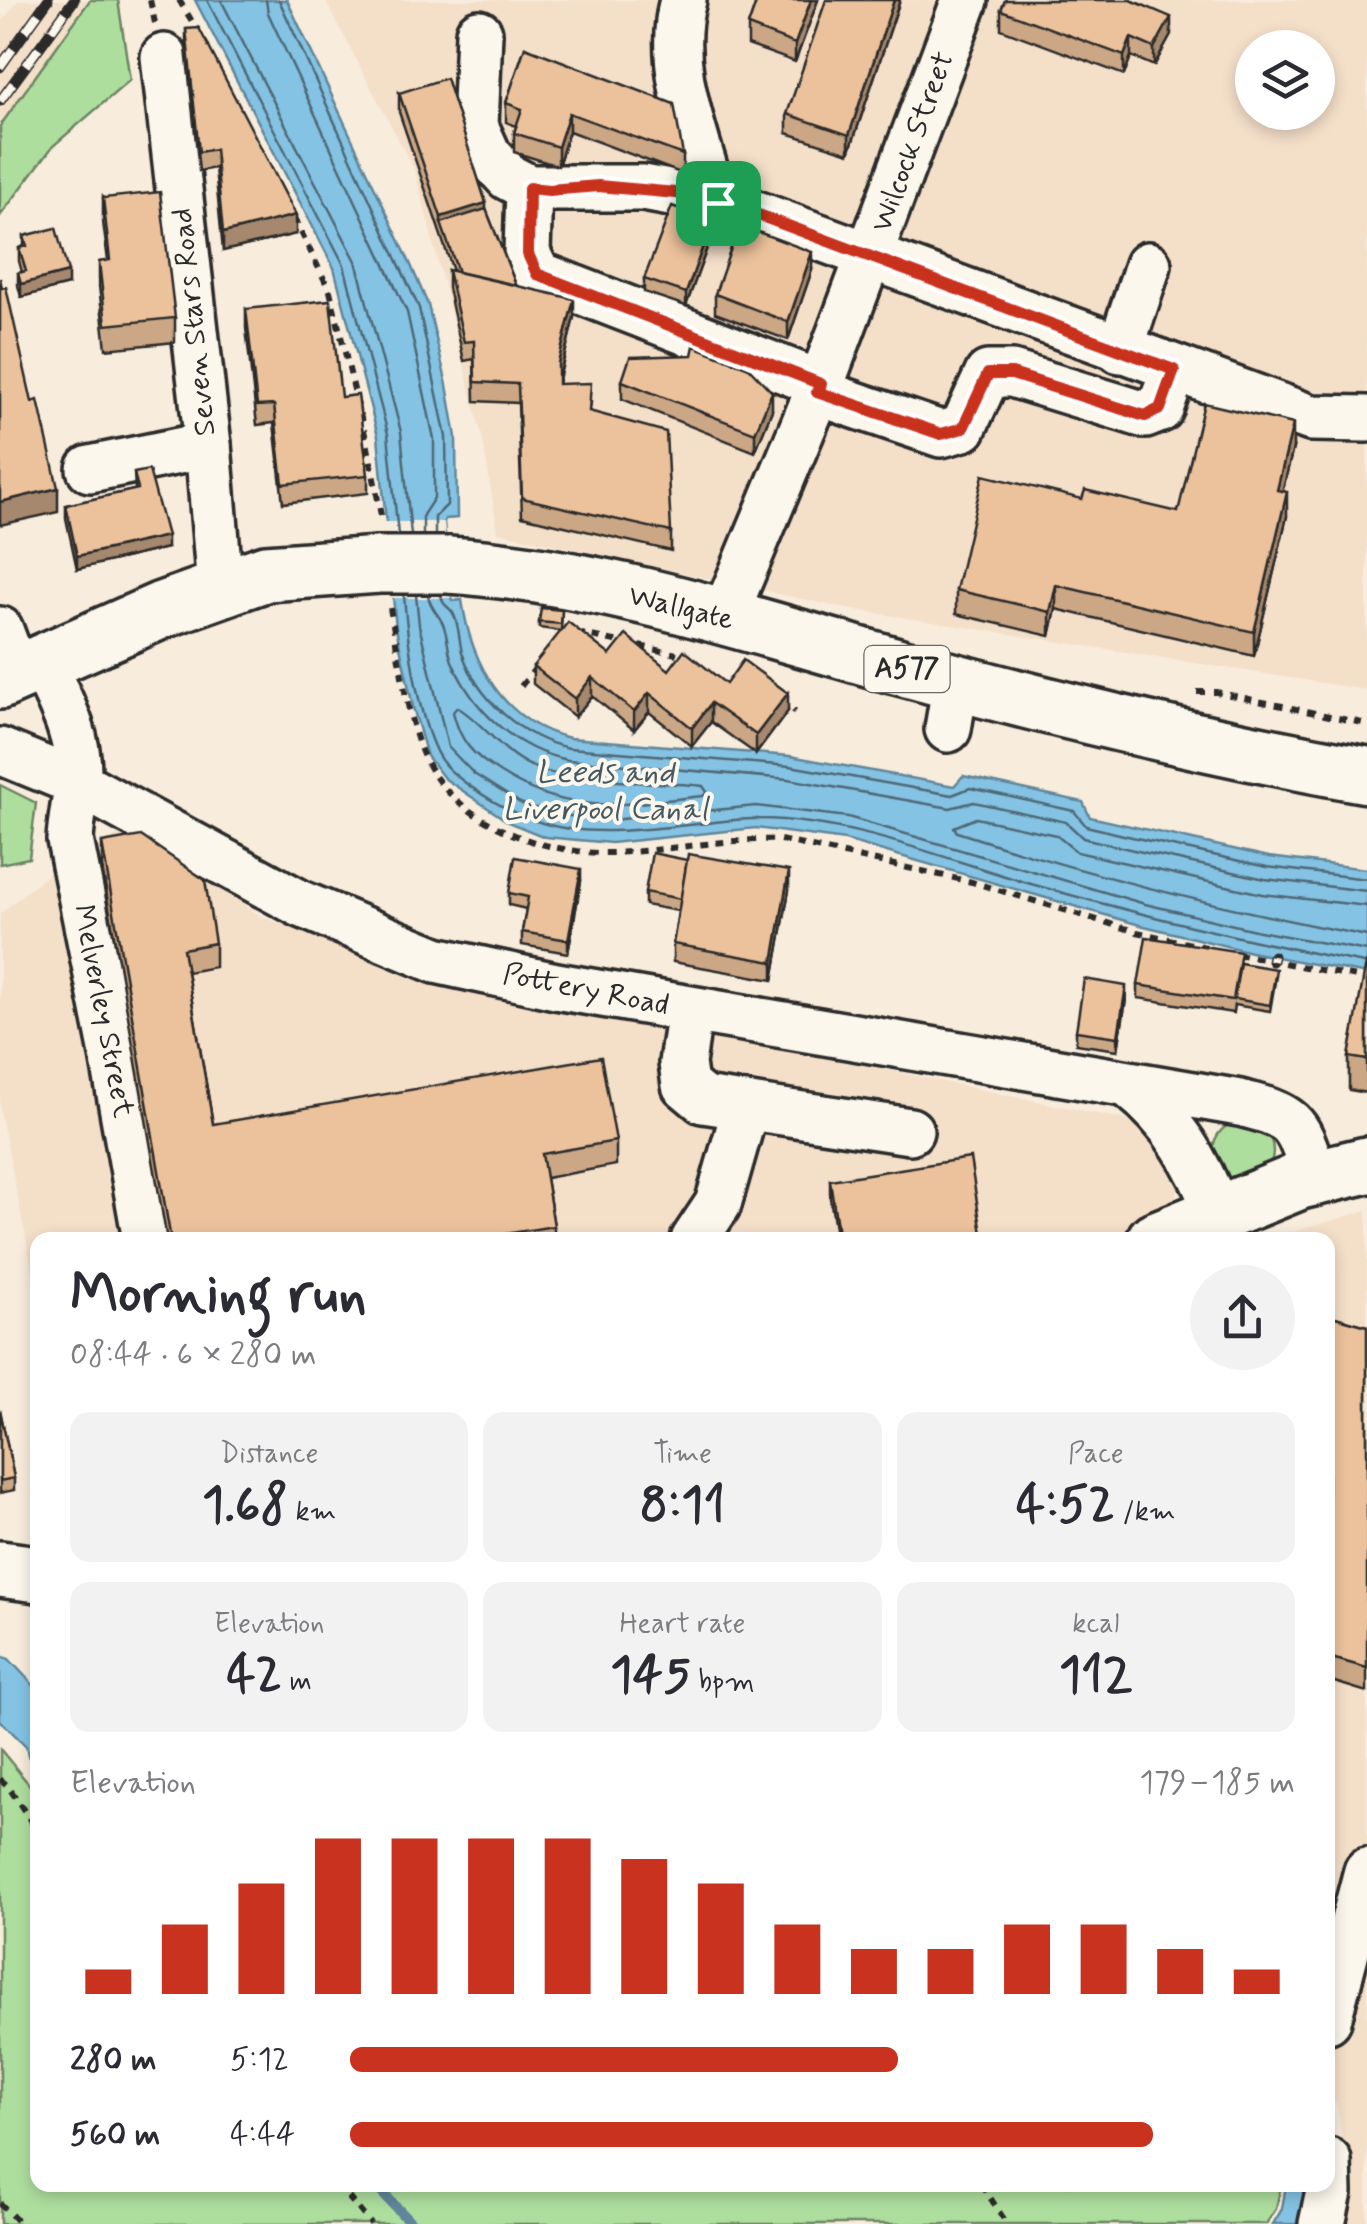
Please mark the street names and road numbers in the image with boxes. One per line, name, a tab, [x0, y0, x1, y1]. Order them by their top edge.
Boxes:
street label: Wilcock Street	[862, 46, 964, 238]
street label: Seven Stars Road	[163, 206, 225, 438]
street label: Wallgate	[624, 576, 738, 640]
road number: A577	[864, 646, 950, 692]
street label: Melverley Street	[63, 901, 143, 1121]
street label: Pottery Road	[500, 955, 672, 1025]

